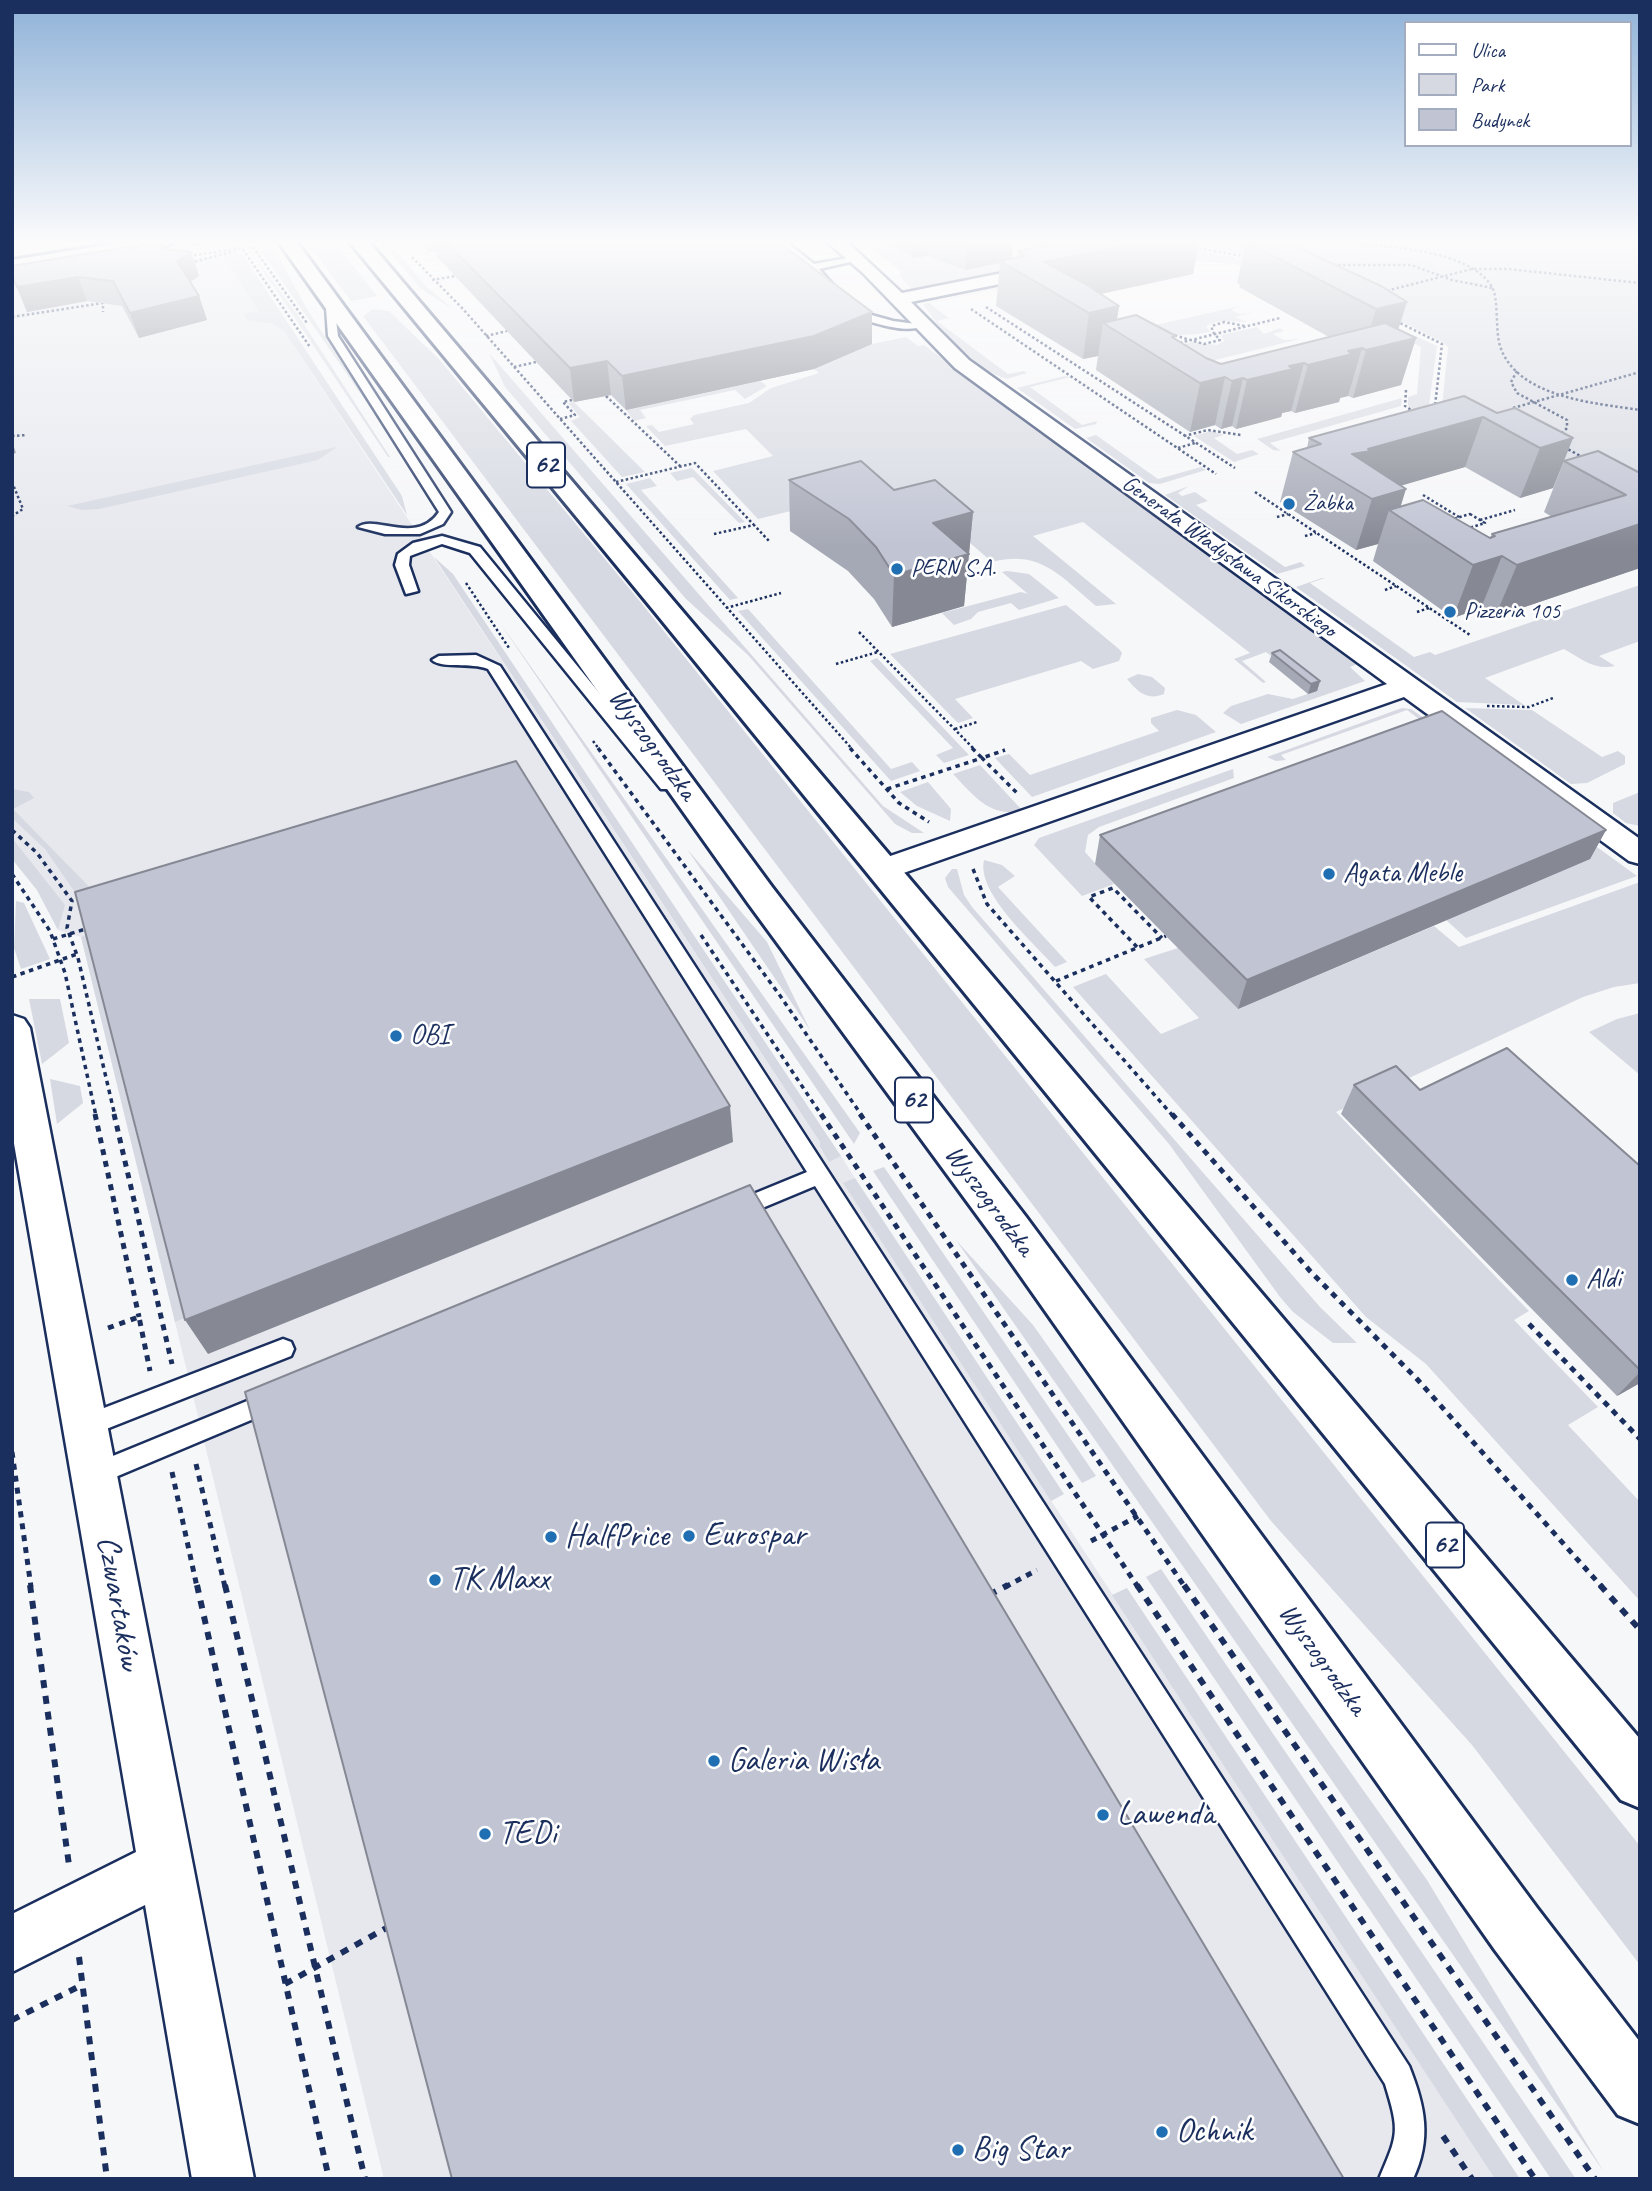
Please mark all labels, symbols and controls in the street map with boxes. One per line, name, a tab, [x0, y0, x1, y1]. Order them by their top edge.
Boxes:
legend	[1404, 21, 1631, 147]
text: Ulica	[1471, 37, 1505, 63]
text: Park	[1471, 72, 1504, 98]
text: Budynek	[1471, 107, 1529, 133]
road number: 62	[527, 442, 565, 488]
street label: Generała Władysława Sikorskiego	[1116, 470, 1342, 644]
place label: Żabka	[1303, 490, 1353, 518]
marker: Żabka	[1281, 496, 1297, 512]
place label: PERN S.A.	[911, 555, 996, 583]
marker: PERN S.A.	[889, 561, 905, 577]
place label: Pizzeria 105	[1464, 598, 1560, 626]
marker: Pizzeria 105	[1442, 604, 1458, 620]
street label: Wyszogrodzka	[600, 683, 704, 807]
place label: Agata Meble	[1343, 857, 1462, 891]
marker: Agata Meble	[1321, 866, 1337, 882]
place label: OBI	[410, 1019, 449, 1053]
marker: OBI	[388, 1028, 404, 1044]
road number: 62	[895, 1078, 933, 1122]
street label: Wyszogrodzka	[936, 1139, 1042, 1263]
place label: Aldi	[1586, 1263, 1621, 1297]
marker: Aldi	[1564, 1272, 1580, 1288]
place label: Eurospar	[703, 1516, 805, 1556]
place label: HalfPrice	[565, 1517, 669, 1557]
road number: 62	[1426, 1522, 1464, 1568]
marker: Eurospar	[681, 1528, 697, 1544]
marker: HalfPrice	[543, 1529, 559, 1545]
street label: Czwartaków	[87, 1533, 149, 1673]
place label: TK Maxx	[449, 1560, 549, 1600]
marker: TK Maxx	[427, 1572, 443, 1588]
street label: Wyszogrodzka	[1270, 1598, 1374, 1722]
place label: Galeria Wisła	[728, 1741, 879, 1781]
marker: Galeria Wisła	[706, 1753, 722, 1769]
place label: Lawenda	[1117, 1795, 1214, 1835]
marker: Lawenda	[1095, 1807, 1111, 1823]
place label: TEDi	[499, 1814, 556, 1854]
marker: TEDi	[477, 1826, 493, 1842]
place label: Ochnik	[1176, 2112, 1252, 2152]
marker: Ochnik	[1154, 2124, 1170, 2140]
place label: Big Star	[972, 2130, 1069, 2170]
marker: Big Star	[950, 2142, 966, 2158]

